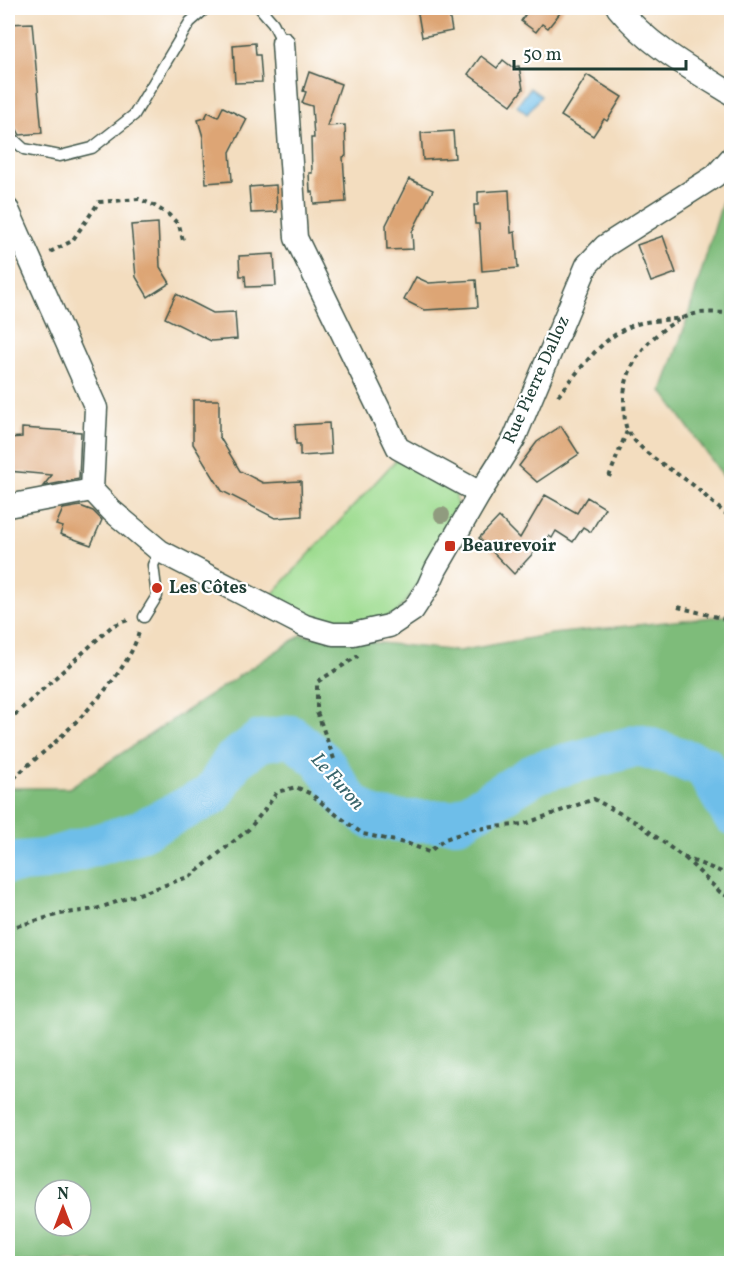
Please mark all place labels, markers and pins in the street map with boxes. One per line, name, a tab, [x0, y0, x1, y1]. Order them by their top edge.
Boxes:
place label: Beaurevoir	[462, 534, 557, 559]
marker: Beaurevoir	[443, 539, 457, 553]
place label: Les Côtes	[169, 576, 247, 601]
marker: Les Côtes	[150, 581, 164, 595]

